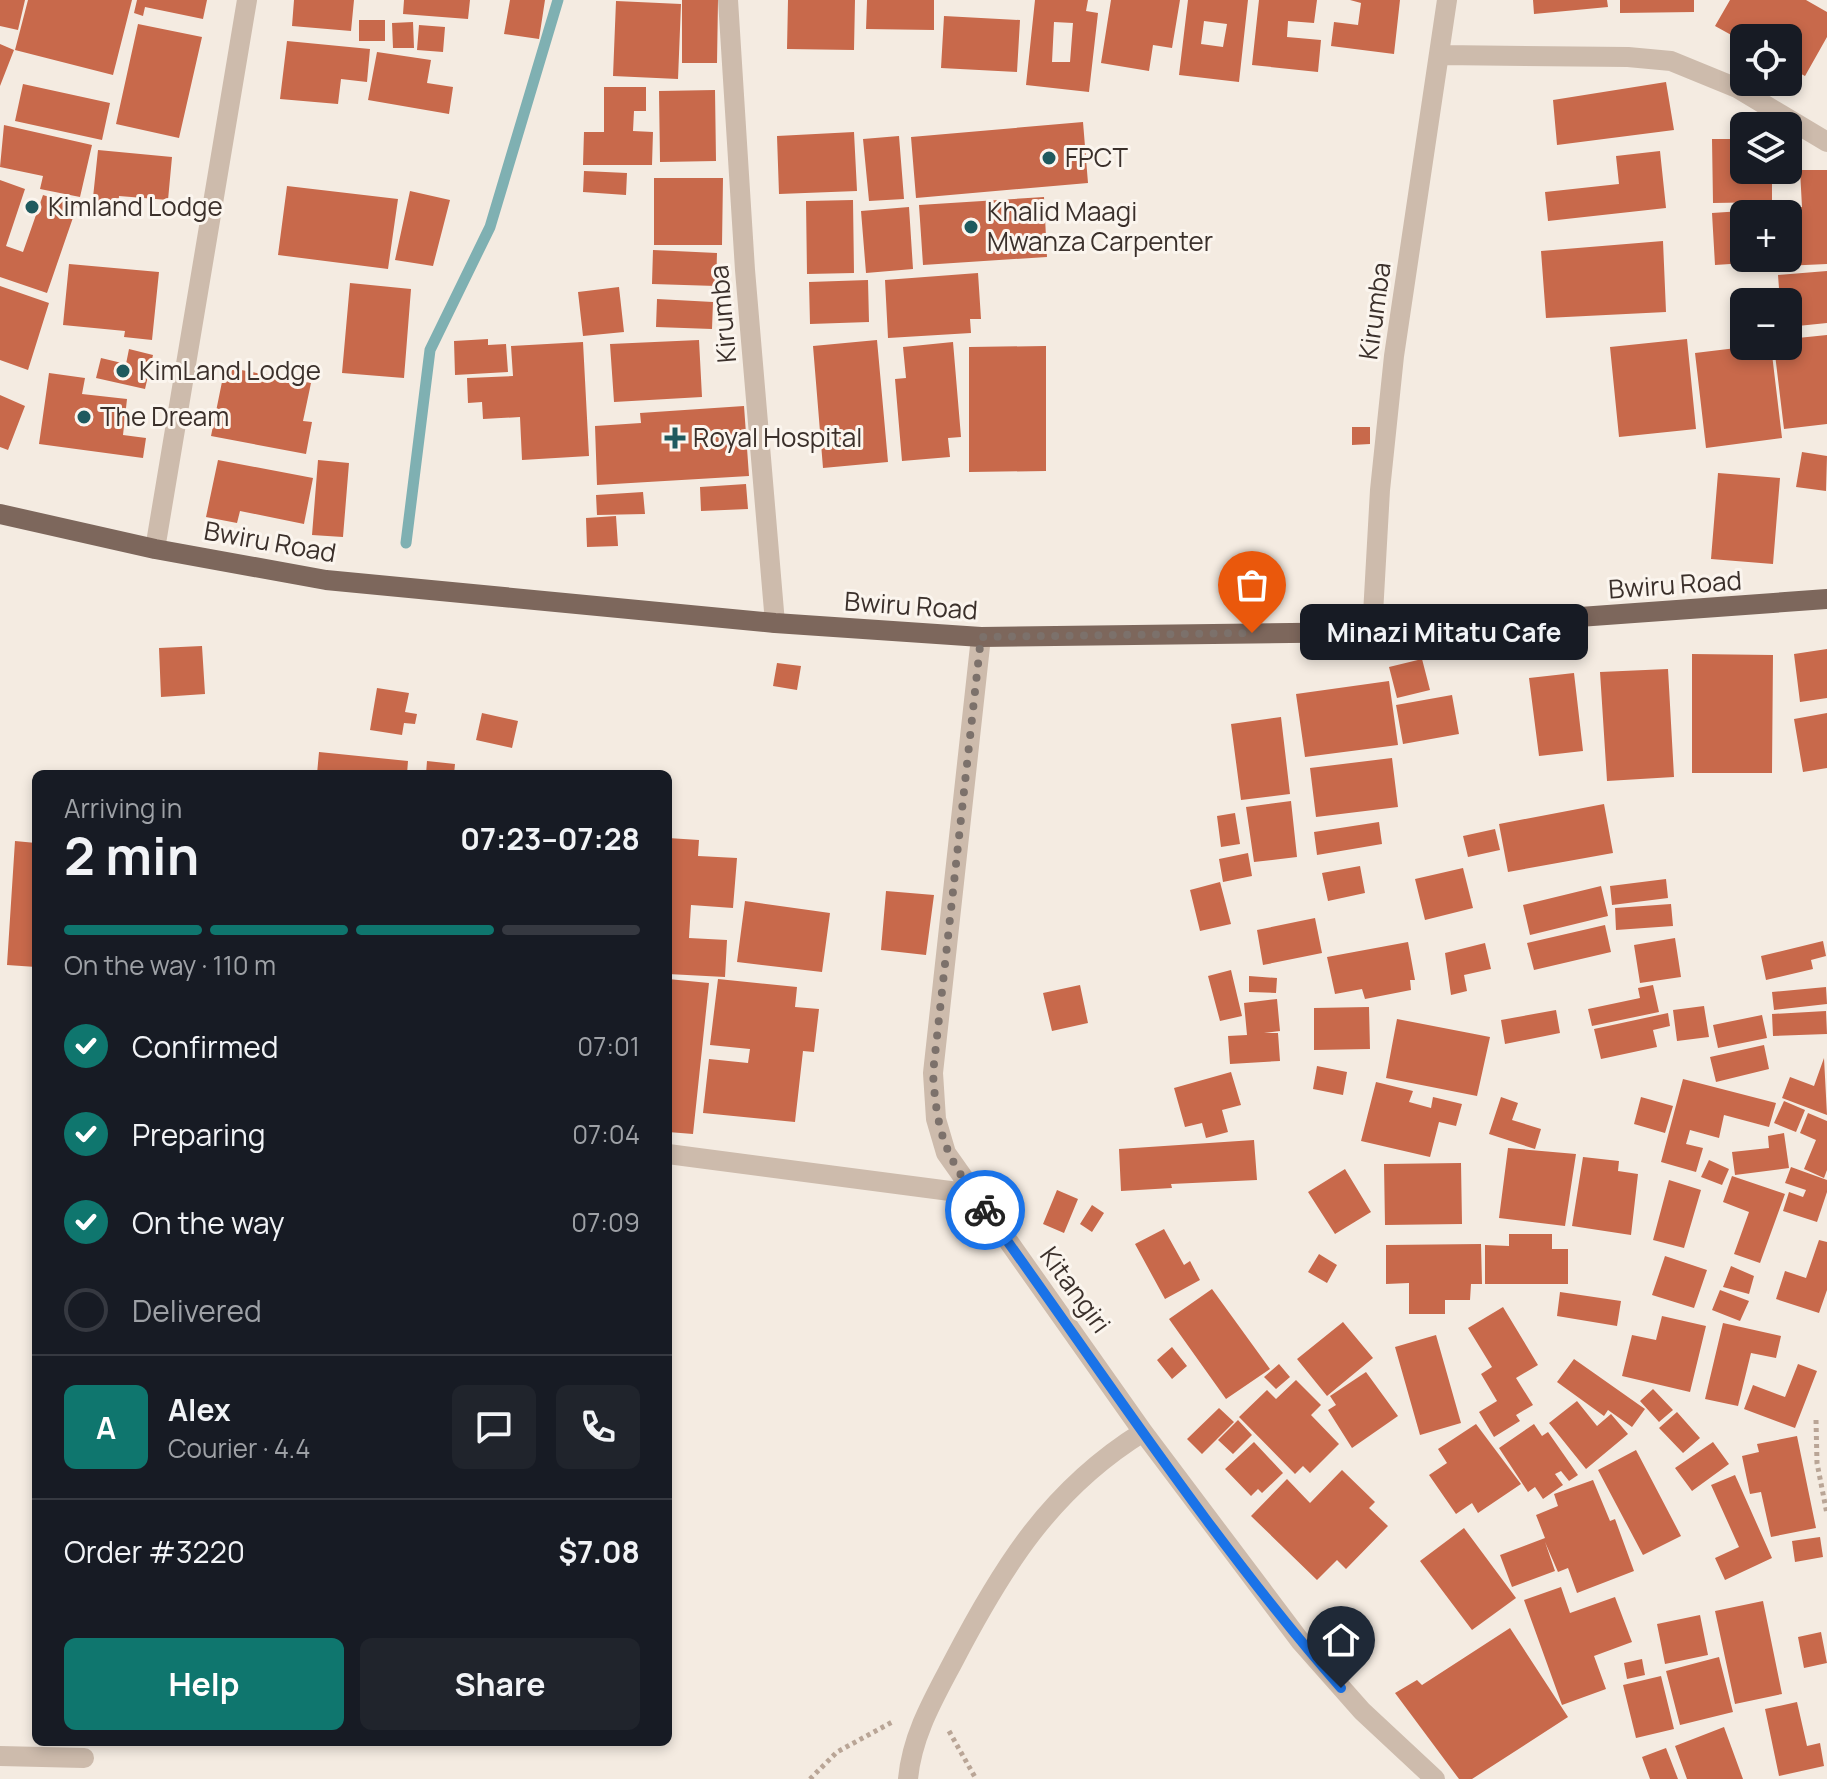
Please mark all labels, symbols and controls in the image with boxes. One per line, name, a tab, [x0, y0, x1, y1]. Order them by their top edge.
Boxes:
map controls	[1730, 24, 1802, 360]
button: locate	[1730, 24, 1802, 96]
button: layers	[1730, 112, 1802, 184]
place label: FPCT	[1065, 139, 1128, 175]
marker: FPCT	[1040, 149, 1058, 167]
place label: Kimland Lodge	[48, 188, 223, 224]
place label: Khalid Maagi Mwanza Carpenter	[987, 193, 1213, 259]
marker: Kimland Lodge	[23, 198, 41, 216]
button: +	[1730, 200, 1802, 272]
marker: Khalid Maagi Mwanza Carpenter	[962, 218, 980, 236]
street label: Kirumba	[1349, 260, 1399, 362]
street label: Kirumba	[700, 264, 744, 365]
button: −	[1730, 288, 1802, 360]
place label: KimLand Lodge	[139, 352, 321, 388]
marker: KimLand Lodge	[114, 362, 132, 380]
place label: The Dream	[100, 398, 229, 434]
marker: The Dream	[75, 408, 93, 426]
place label: Royal Hospital	[693, 419, 862, 455]
marker: Royal Hospital	[664, 427, 686, 449]
street label: Bwiru Road	[201, 512, 339, 570]
pin	[1218, 551, 1286, 633]
street label: Bwiru Road	[1607, 561, 1743, 607]
icon: bag	[1230, 563, 1274, 607]
street label: Bwiru Road	[843, 582, 979, 628]
callout: Minazi Mitatu Cafe	[1300, 605, 1588, 661]
text: Minazi Mitatu Cafe	[1327, 614, 1561, 650]
text: Arriving in	[64, 790, 182, 826]
text: 07:23–07:28	[460, 818, 640, 859]
text: 2 min	[64, 820, 199, 891]
text: On the way · 110 m	[64, 947, 276, 983]
icon: check	[64, 1024, 108, 1068]
text: Confirmed	[132, 1026, 279, 1067]
text: 07:01	[577, 1028, 640, 1064]
icon: check	[64, 1112, 108, 1156]
text: Preparing	[132, 1114, 266, 1155]
text: 07:04	[572, 1116, 640, 1152]
courier	[945, 1170, 1025, 1250]
icon: bike	[963, 1188, 1007, 1232]
icon: check	[64, 1200, 108, 1244]
text: On the way	[132, 1202, 285, 1243]
text: 07:09	[571, 1204, 640, 1240]
street label: Kitangiri	[1032, 1239, 1119, 1340]
text: Delivered	[132, 1290, 262, 1331]
button: chat	[452, 1385, 536, 1469]
button: phone	[556, 1385, 640, 1469]
text: Alex	[168, 1389, 231, 1430]
text: A	[96, 1407, 116, 1448]
text: Courier · 4.4	[168, 1430, 310, 1466]
text: Order #3220	[64, 1531, 245, 1572]
text: $7.08	[558, 1531, 640, 1572]
pin	[1307, 1606, 1375, 1688]
icon: home	[1319, 1618, 1363, 1662]
button: Help	[64, 1638, 344, 1730]
button: Share	[360, 1638, 640, 1730]

